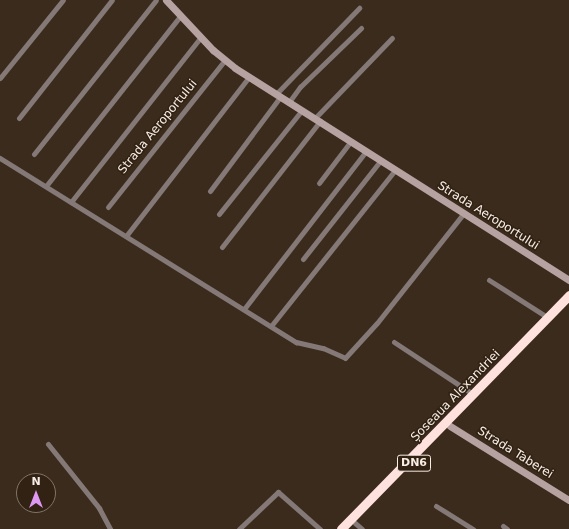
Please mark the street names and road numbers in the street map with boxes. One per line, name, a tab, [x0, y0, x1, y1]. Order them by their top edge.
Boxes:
street label: Strada Aeroportului	[116, 77, 200, 177]
street label: Strada Aeroportului	[434, 179, 542, 253]
street label: Șoseaua Alexandriei	[408, 347, 504, 445]
street label: Strada Taberei	[475, 424, 555, 482]
road number: DN6	[397, 454, 431, 472]

